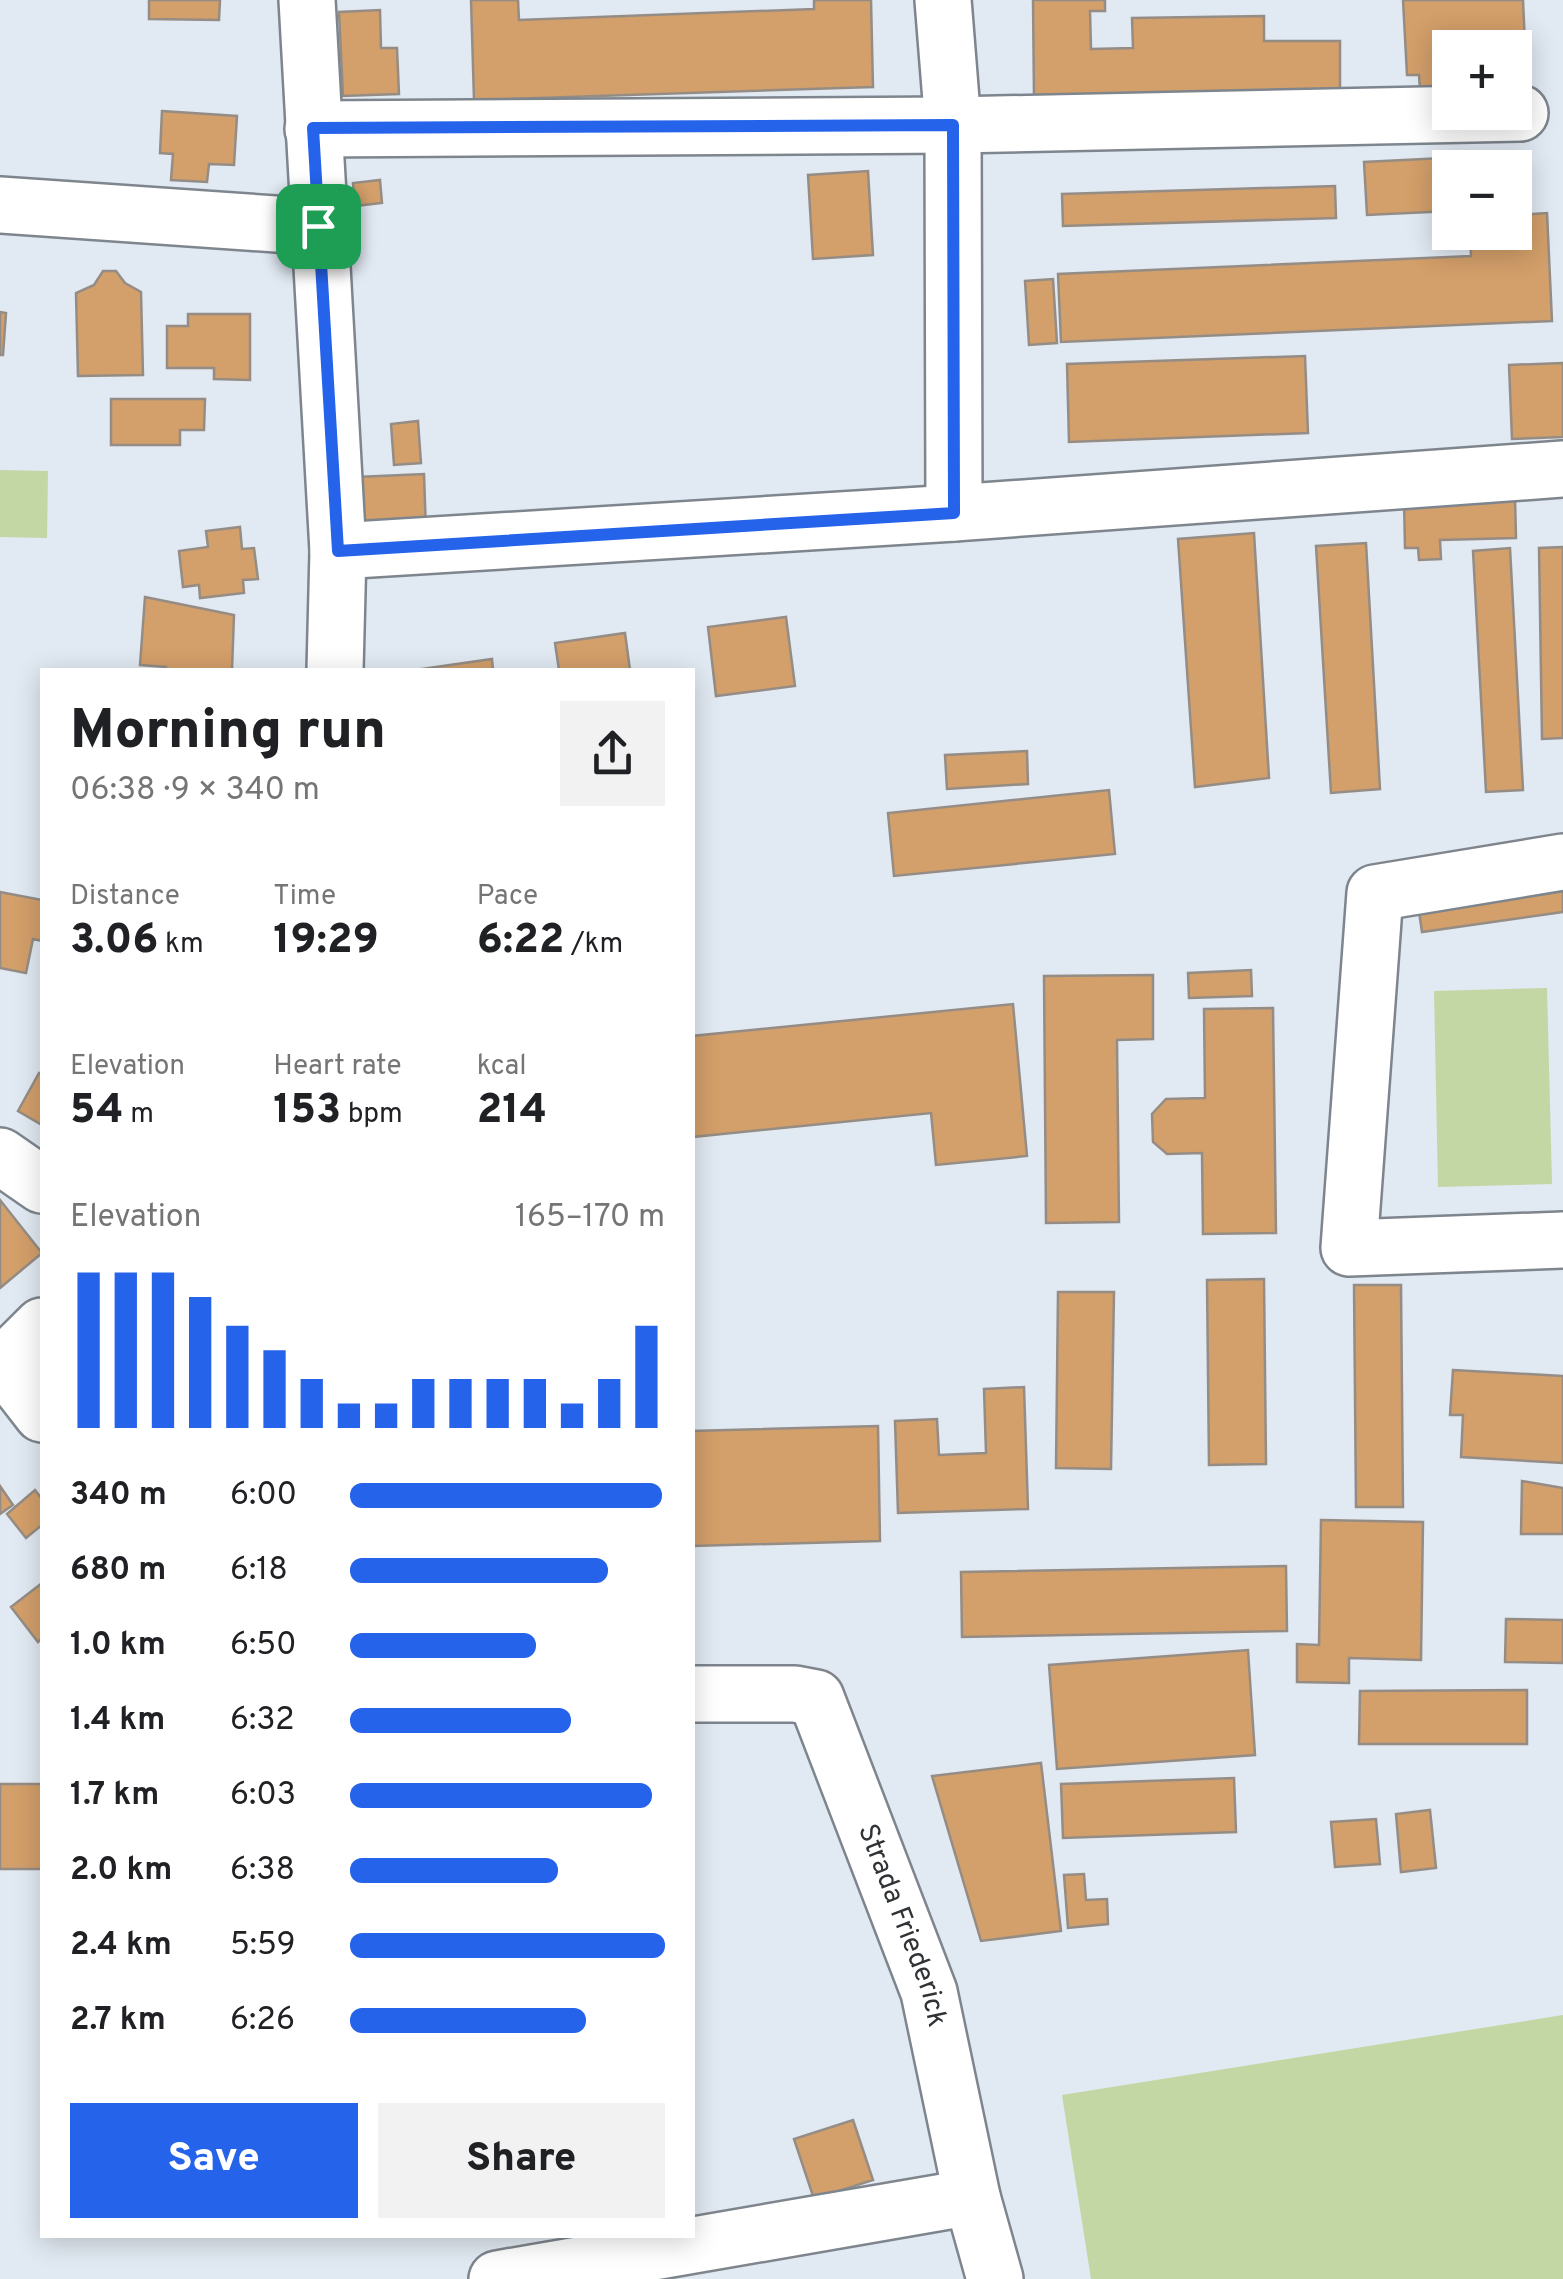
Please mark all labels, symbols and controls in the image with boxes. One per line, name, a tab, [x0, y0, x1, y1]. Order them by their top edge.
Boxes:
map controls	[1432, 30, 1532, 250]
button: +	[1432, 30, 1532, 130]
button: −	[1432, 150, 1532, 250]
pin	[276, 184, 361, 269]
icon: arrive	[291, 199, 346, 254]
text: Morning run	[70, 698, 386, 768]
button: share	[560, 701, 665, 806]
text: 06:38 · 9 × 340 m	[70, 771, 320, 811]
text: Distance	[70, 879, 180, 915]
text: Time	[273, 879, 336, 915]
text: Pace	[477, 879, 538, 915]
text: 3.06	[70, 915, 158, 968]
text: 19:29	[273, 915, 379, 968]
text: 6:22	[477, 915, 564, 968]
text: km	[158, 927, 204, 963]
text: /km	[564, 927, 623, 963]
text: Elevation	[70, 1049, 185, 1085]
text: Heart rate	[273, 1049, 401, 1085]
text: kcal	[477, 1049, 526, 1085]
text: 54	[70, 1085, 124, 1138]
text: 153	[273, 1085, 341, 1138]
text: 214	[477, 1085, 547, 1138]
text: m	[124, 1097, 154, 1133]
text: bpm	[341, 1097, 403, 1133]
text: Elevation	[70, 1198, 202, 1238]
text: 165–170 m	[515, 1198, 665, 1238]
text: 340 m	[70, 1476, 167, 1516]
text: 6:00	[230, 1476, 297, 1516]
text: 680 m	[70, 1551, 166, 1591]
text: 6:18	[230, 1551, 288, 1591]
text: 1.0 km	[70, 1626, 166, 1666]
text: 6:50	[230, 1626, 297, 1666]
text: 1.4 km	[70, 1701, 165, 1741]
text: 6:32	[230, 1701, 295, 1741]
text: 1.7 km	[70, 1776, 159, 1816]
text: 6:03	[230, 1776, 296, 1816]
street label: Strada Friederick	[848, 1819, 954, 2030]
text: 2.0 km	[70, 1851, 172, 1891]
text: 6:38	[230, 1851, 295, 1891]
text: 2.4 km	[70, 1926, 172, 1966]
text: 5:59	[230, 1926, 296, 1966]
text: 2.7 km	[70, 2001, 166, 2041]
text: 6:26	[230, 2001, 295, 2041]
button: Save	[70, 2103, 358, 2218]
button: Share	[378, 2103, 665, 2218]

